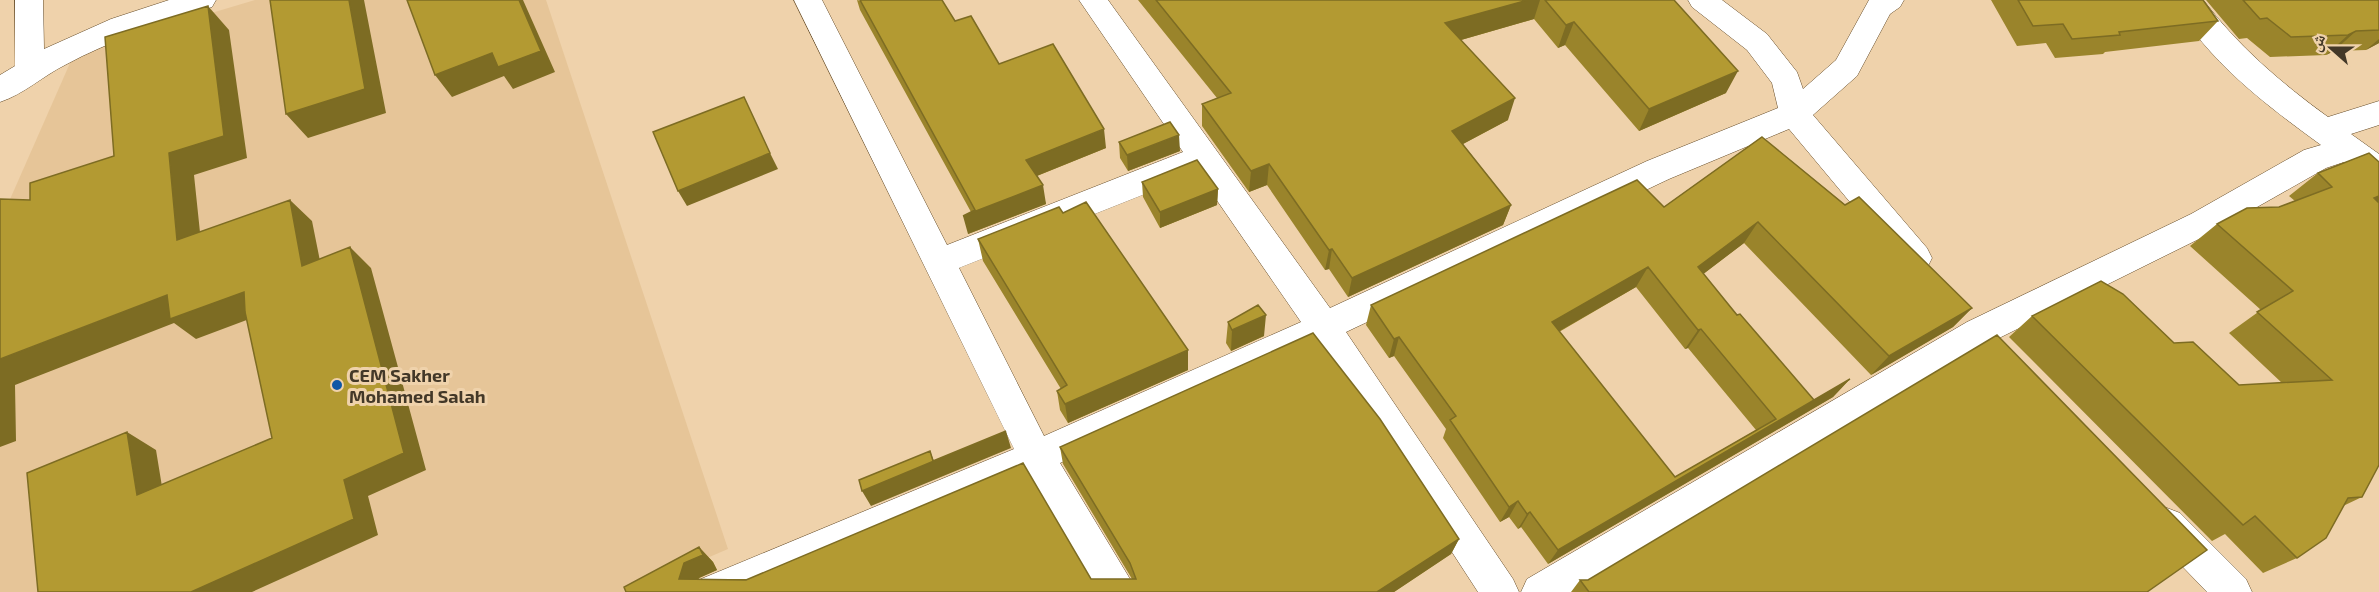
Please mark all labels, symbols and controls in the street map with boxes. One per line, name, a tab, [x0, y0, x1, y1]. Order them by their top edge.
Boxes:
north arrow	[2301, 18, 2361, 78]
text: ش	[2305, 31, 2329, 54]
place label: CEM Sakher Mohamed Salah	[349, 364, 486, 407]
marker: CEM Sakher Mohamed Salah	[330, 378, 344, 392]

